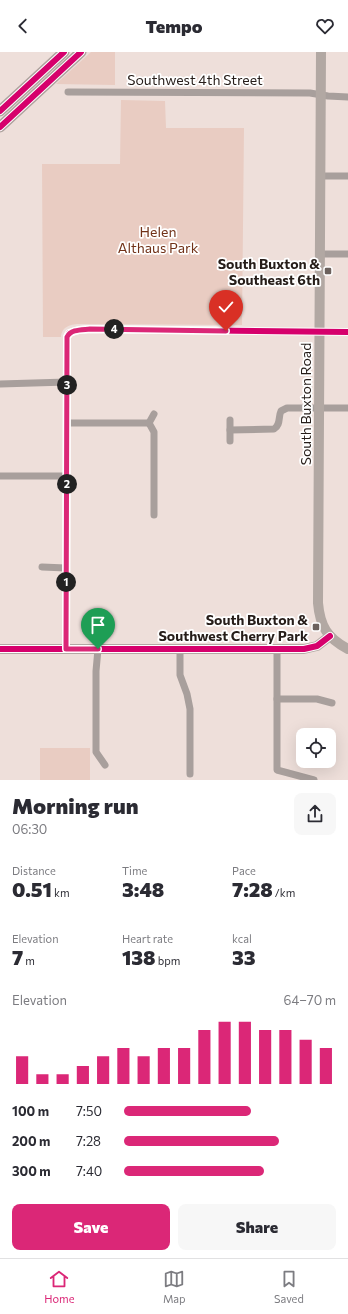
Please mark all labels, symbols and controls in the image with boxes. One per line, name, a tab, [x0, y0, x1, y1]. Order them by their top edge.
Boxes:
icon: back	[12, 15, 34, 37]
text: Tempo	[145, 15, 203, 37]
icon: heart	[314, 15, 336, 37]
street label: Southwest 4th Street	[127, 71, 263, 88]
park label: Helen Althaus Park	[118, 223, 199, 256]
place label: South Buxton & Southeast 6th	[218, 255, 320, 288]
marker: South Buxton & Southeast 6th	[323, 266, 333, 276]
pin	[209, 290, 243, 331]
icon: check	[215, 296, 237, 318]
pin: 4	[104, 319, 124, 339]
text: 4	[111, 322, 117, 335]
street label: South Buxton Road	[297, 343, 314, 465]
pin: 3	[57, 375, 77, 395]
text: 3	[64, 378, 70, 391]
pin: 2	[57, 474, 77, 494]
text: 2	[64, 477, 70, 490]
pin: 1	[56, 572, 76, 592]
text: 1	[64, 575, 68, 588]
pin	[81, 608, 115, 649]
place label: South Buxton & Southwest Cherry Park	[158, 611, 308, 644]
icon: arrive	[87, 614, 109, 636]
marker: South Buxton & Southwest Cherry Park	[311, 622, 321, 632]
map controls	[296, 728, 336, 768]
button: locate	[296, 728, 336, 768]
text: Morning run	[12, 792, 139, 819]
button: share	[294, 793, 336, 835]
text: 06:30	[12, 821, 47, 837]
text: Distance	[12, 864, 56, 877]
text: Time	[122, 864, 147, 877]
text: Pace	[232, 864, 256, 877]
text: 0.51	[12, 877, 52, 901]
text: 3:48	[122, 877, 164, 901]
text: 7:28	[232, 877, 273, 901]
text: km	[52, 886, 70, 899]
text: /km	[273, 886, 295, 899]
text: Elevation	[12, 932, 58, 945]
text: Heart rate	[122, 932, 173, 945]
text: kcal	[232, 932, 252, 945]
text: 7	[12, 945, 23, 969]
text: 138	[122, 945, 156, 969]
text: 33	[232, 945, 255, 969]
text: m	[23, 954, 35, 967]
text: bpm	[156, 954, 180, 967]
text: Elevation	[12, 992, 67, 1008]
text: 64–70 m	[284, 992, 336, 1008]
text: 100 m	[12, 1103, 49, 1119]
text: 7:50	[76, 1103, 102, 1119]
text: 200 m	[12, 1133, 50, 1149]
text: 7:28	[76, 1133, 101, 1149]
text: 300 m	[12, 1163, 51, 1179]
text: 7:40	[76, 1163, 102, 1179]
button: Save	[12, 1204, 170, 1250]
button: Share	[178, 1204, 336, 1250]
tab: Home	[44, 1268, 74, 1305]
tab: Map	[163, 1268, 186, 1305]
tab: Saved	[274, 1268, 304, 1305]

